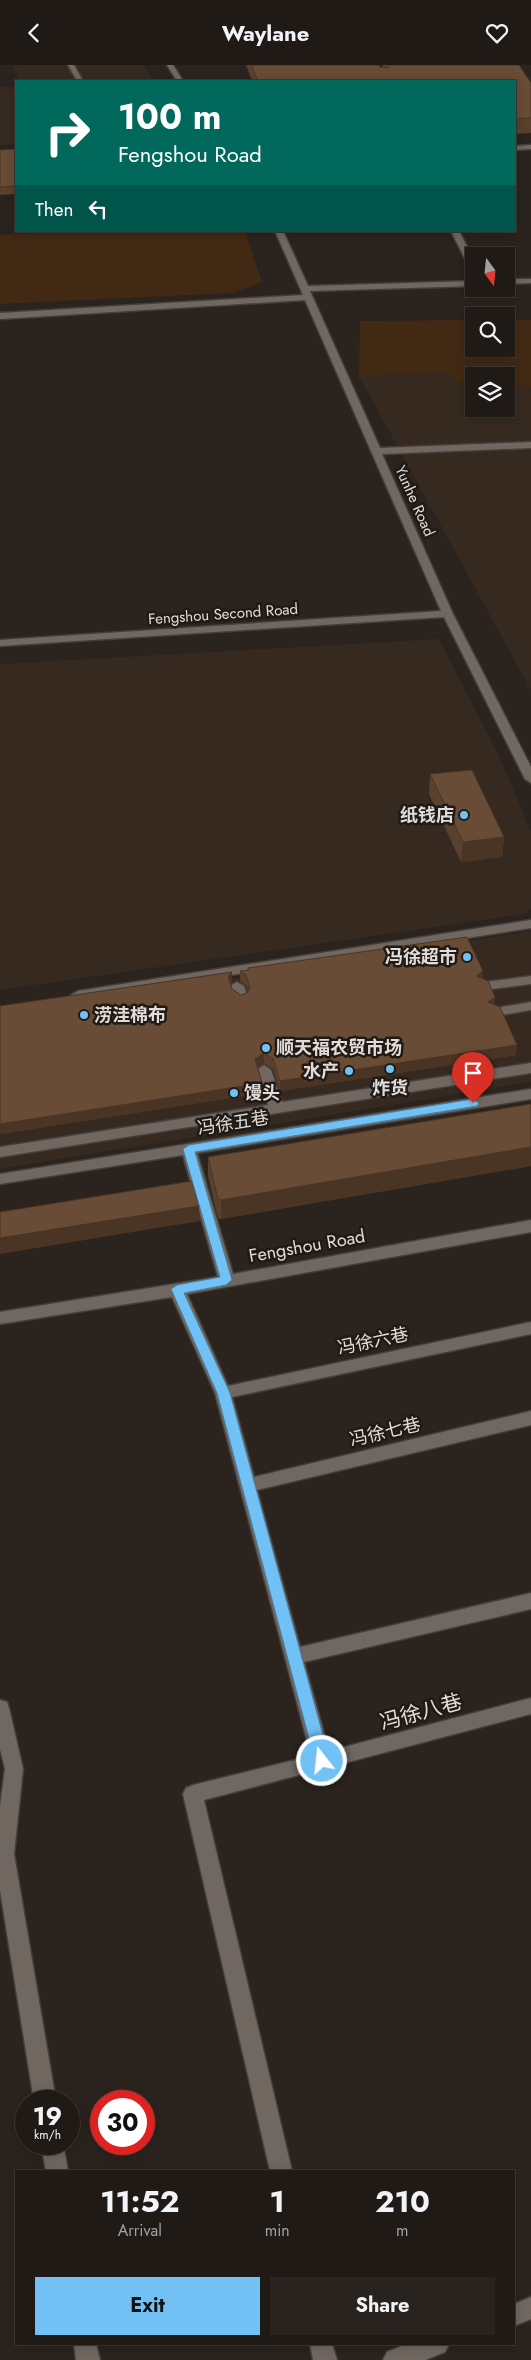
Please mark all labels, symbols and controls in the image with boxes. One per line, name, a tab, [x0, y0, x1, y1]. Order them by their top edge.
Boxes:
text: Waylane	[222, 17, 309, 49]
icon: back	[20, 19, 48, 47]
icon: heart	[483, 19, 511, 47]
text: 100 m	[118, 92, 221, 142]
icon: right	[35, 100, 100, 165]
text: Fengshou Road	[118, 138, 262, 170]
icon: left	[84, 195, 112, 223]
text: Then	[35, 196, 74, 223]
north arrow	[465, 247, 515, 297]
map controls	[465, 247, 515, 417]
button: search	[465, 307, 515, 357]
button: layers	[465, 367, 515, 417]
street label: Yunhe Road	[390, 462, 440, 540]
street label: Fengshou Second Road	[147, 598, 299, 630]
place label: 纸钱店	[400, 802, 454, 828]
marker: 纸钱店	[458, 809, 470, 821]
place label: 冯徐超市	[385, 944, 457, 970]
marker: 冯徐超市	[461, 951, 473, 963]
place label: 涝洼棉布	[94, 1002, 166, 1028]
marker: 涝洼棉布	[78, 1009, 90, 1021]
place label: 顺天福农贸市场	[276, 1035, 402, 1061]
marker: 顺天福农贸市场	[260, 1042, 272, 1054]
pin	[452, 1052, 494, 1103]
place label: 水产	[303, 1058, 339, 1084]
icon: arrive	[459, 1059, 487, 1087]
marker: 炸货	[384, 1063, 396, 1075]
marker: 水产	[343, 1065, 355, 1077]
place label: 炸货	[372, 1075, 408, 1101]
place label: 馒头	[244, 1080, 280, 1106]
marker: 馒头	[228, 1087, 240, 1099]
street label: 冯徐五巷	[195, 1105, 271, 1141]
street label: Fengshou Road	[247, 1223, 367, 1269]
street label: 冯徐六巷	[335, 1321, 411, 1361]
street label: 冯徐七巷	[347, 1411, 423, 1453]
street label: 冯徐八巷	[377, 1687, 465, 1737]
position arrow	[295, 1734, 347, 1786]
speed limit sign: 30	[90, 2090, 155, 2155]
text: 19	[33, 2098, 62, 2134]
text: km/h	[34, 2126, 61, 2144]
text: 11:52	[100, 2180, 179, 2223]
text: 1	[270, 2180, 285, 2223]
text: 210	[375, 2180, 430, 2223]
text: Arrival	[118, 2219, 162, 2242]
text: min	[265, 2219, 290, 2242]
text: m	[396, 2219, 409, 2242]
button: Exit	[35, 2277, 260, 2335]
button: Share	[270, 2277, 495, 2335]

